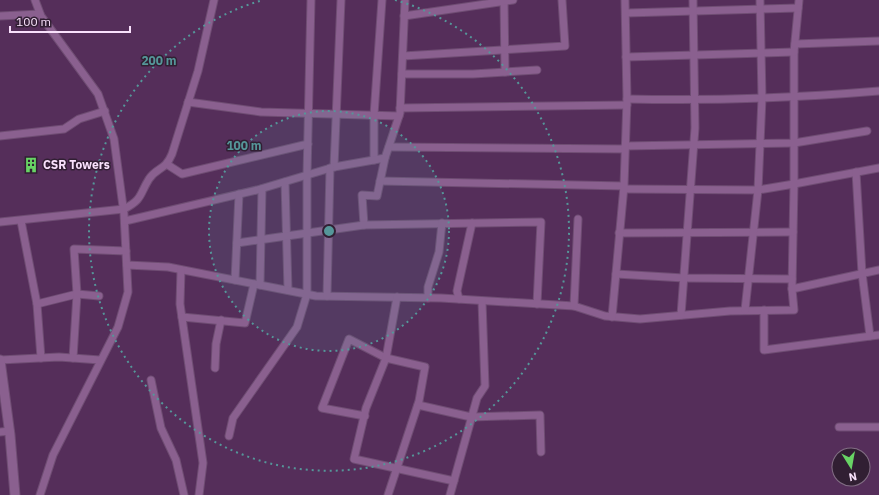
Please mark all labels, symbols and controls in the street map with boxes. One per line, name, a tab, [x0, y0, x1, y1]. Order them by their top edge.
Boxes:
scale bar	[10, 8, 130, 34]
text: 100 m	[16, 14, 51, 29]
text: 200 m	[141, 53, 177, 68]
text: 100 m	[226, 138, 262, 153]
building icon: CSR Towers	[22, 156, 40, 174]
place label: CSR Towers	[43, 157, 110, 172]
centre of rings	[322, 224, 336, 238]
north arrow	[831, 447, 871, 487]
text: N	[848, 469, 858, 484]

